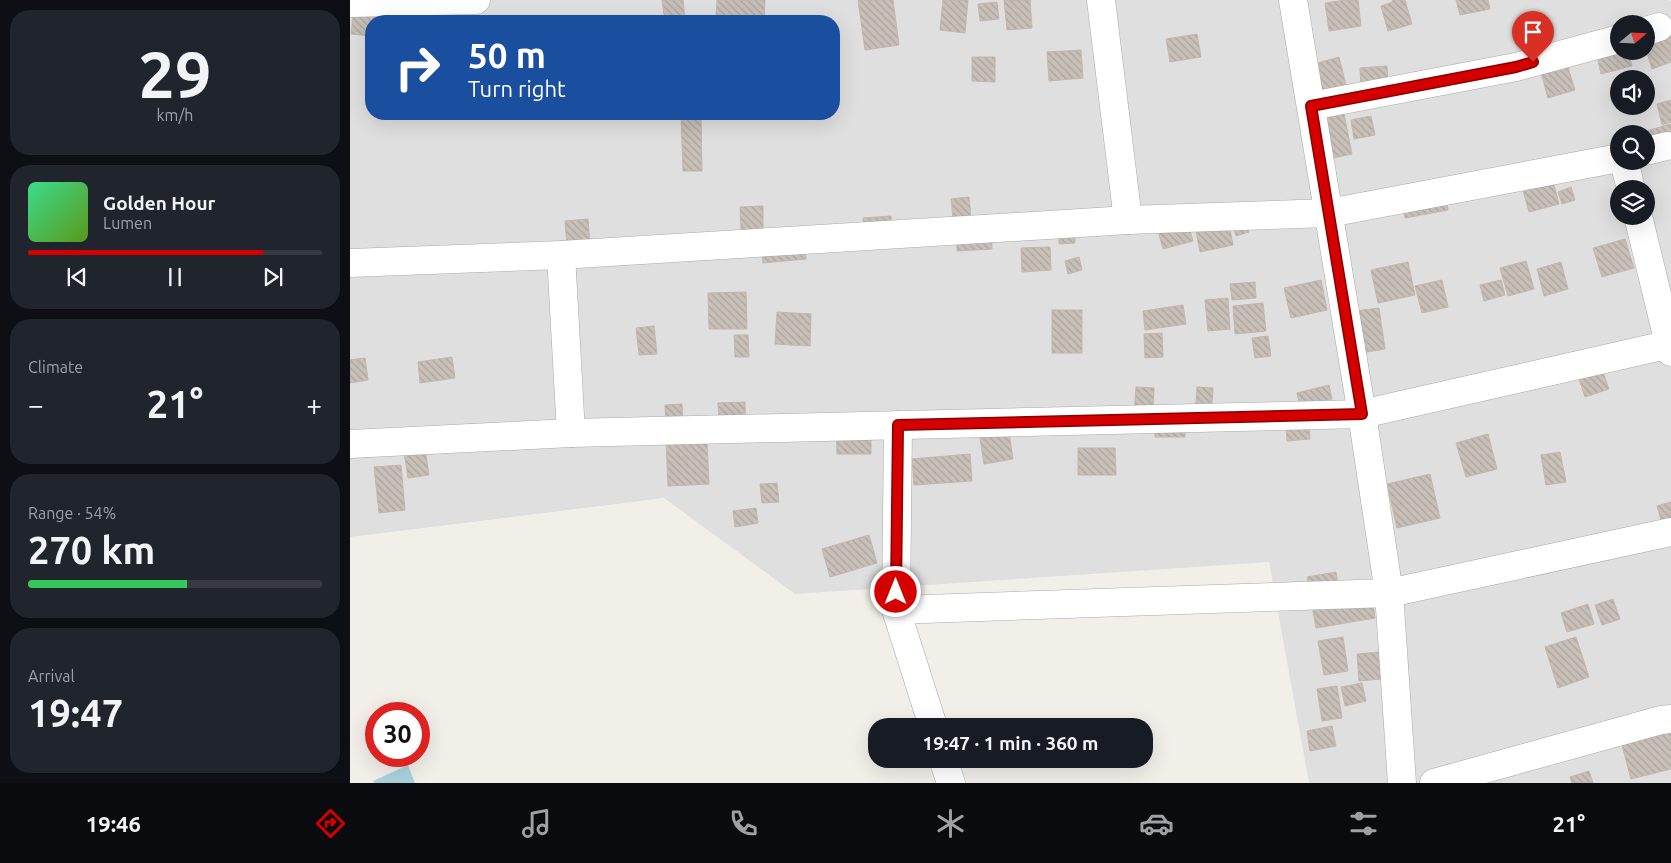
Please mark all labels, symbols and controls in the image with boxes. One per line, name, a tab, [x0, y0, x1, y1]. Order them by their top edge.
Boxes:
pin	[1512, 11, 1554, 62]
north arrow	[1610, 15, 1655, 60]
map controls	[1610, 15, 1655, 225]
icon: arrive	[1519, 18, 1547, 46]
icon: right	[385, 35, 450, 100]
text: 50 m	[468, 35, 546, 75]
text: 29	[138, 37, 212, 110]
button: sound	[1610, 70, 1655, 115]
text: Turn right	[468, 76, 566, 101]
text: km/h	[157, 106, 193, 124]
button: search	[1610, 125, 1655, 170]
button: layers	[1610, 180, 1655, 225]
text: Golden Hour	[103, 192, 215, 214]
text: Lumen	[103, 214, 152, 232]
icon: previous	[63, 263, 91, 291]
icon: pause	[161, 263, 189, 291]
icon: next	[259, 263, 287, 291]
text: Climate	[28, 358, 83, 376]
text: 21°	[147, 383, 203, 425]
text: −	[28, 389, 44, 420]
text: +	[306, 389, 322, 420]
text: Range · 54%	[28, 504, 116, 522]
text: 270 km	[28, 529, 155, 571]
position arrow	[869, 565, 921, 617]
text: Arrival	[28, 667, 75, 685]
text: 19:47	[28, 692, 123, 734]
speed limit sign: 30	[365, 702, 430, 767]
text: 19:47 · 1 min · 360 m	[923, 732, 1098, 754]
icon: directions	[313, 806, 348, 841]
icon: music	[519, 806, 554, 841]
icon: phone	[726, 806, 761, 841]
icon: climate	[933, 806, 968, 841]
icon: car	[1139, 806, 1174, 841]
icon: filters	[1346, 806, 1381, 841]
text: 19:46	[86, 811, 141, 836]
text: 21°	[1552, 811, 1585, 836]

